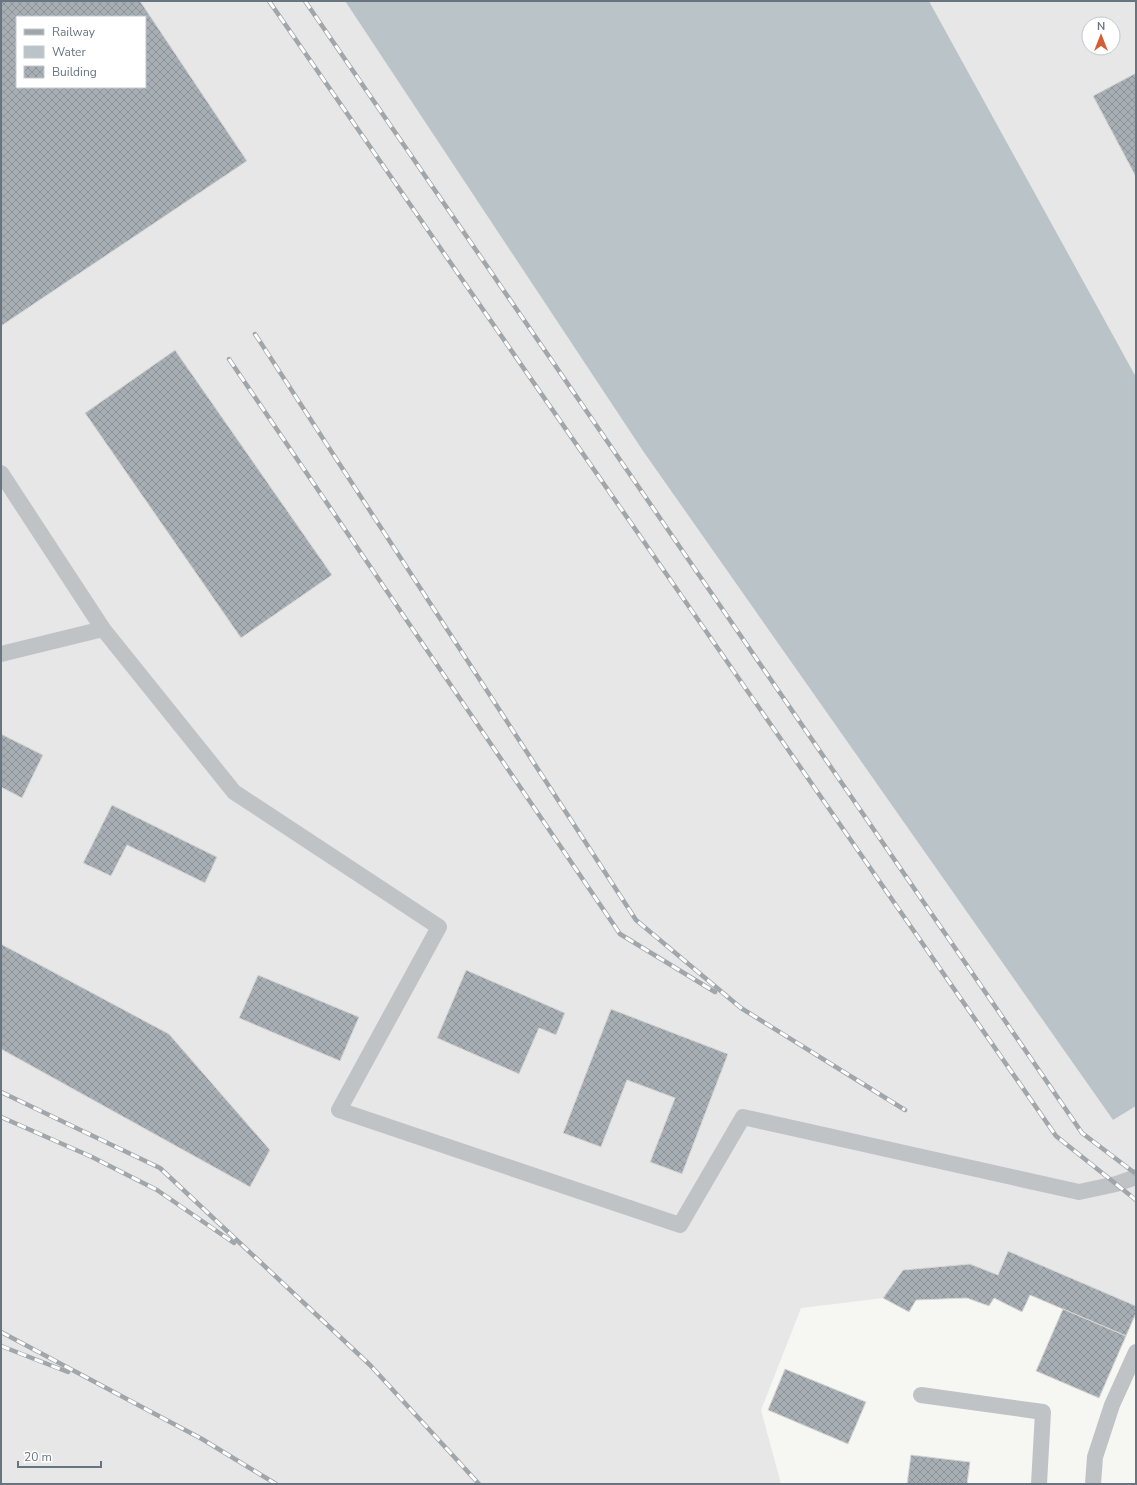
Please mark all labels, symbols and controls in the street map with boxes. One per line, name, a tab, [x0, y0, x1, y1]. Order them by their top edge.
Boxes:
legend	[16, 16, 146, 88]
north arrow	[1081, 16, 1121, 56]
text: N	[1097, 19, 1105, 34]
text: Railway	[52, 24, 96, 40]
text: Water	[52, 44, 86, 60]
text: Building	[52, 64, 97, 80]
scale bar	[18, 1443, 101, 1469]
text: 20 m	[24, 1449, 52, 1465]

